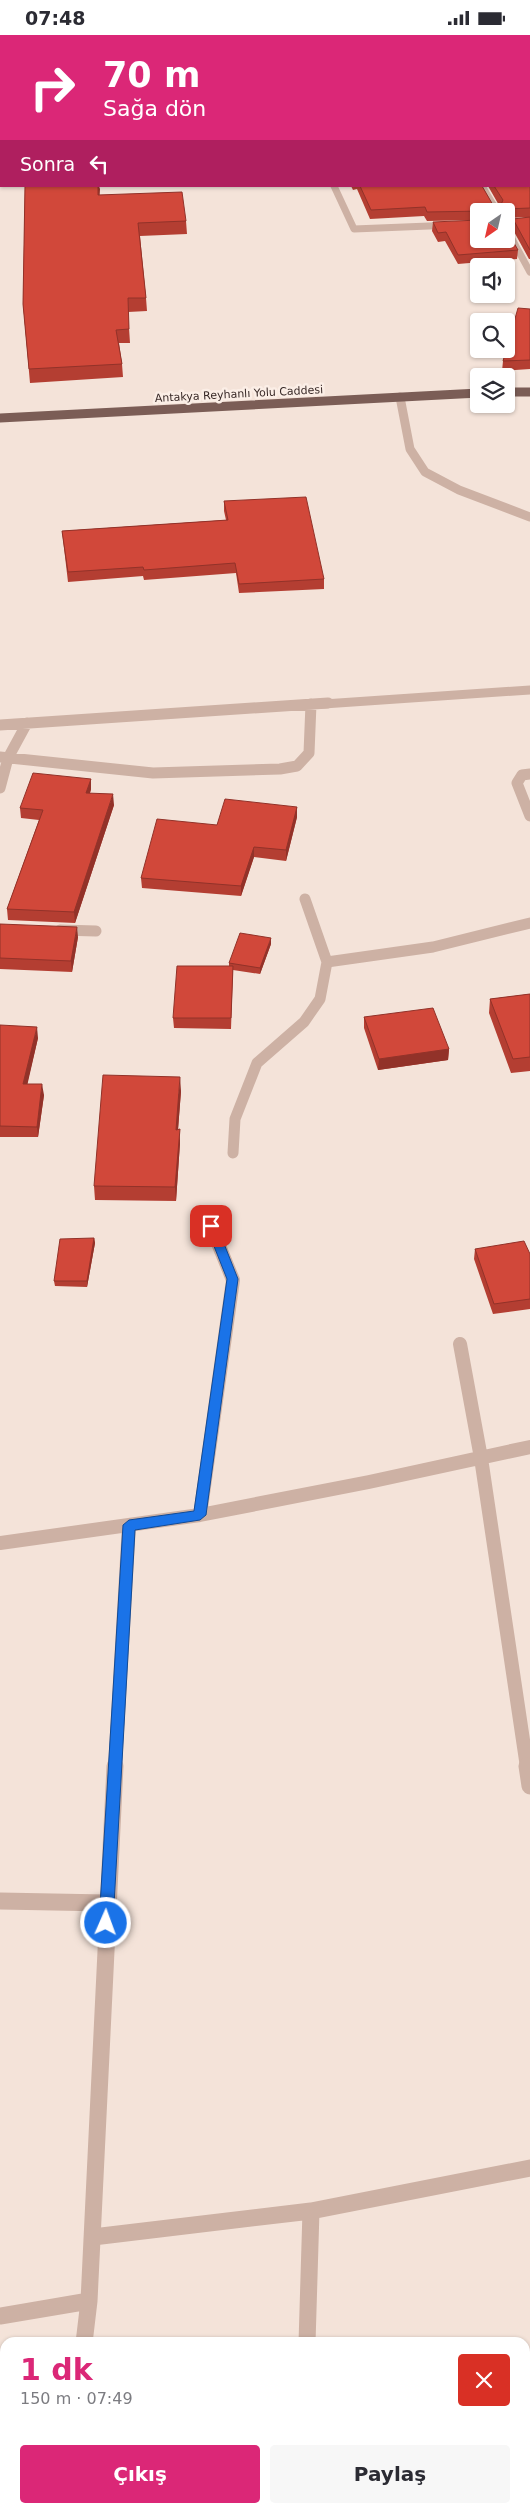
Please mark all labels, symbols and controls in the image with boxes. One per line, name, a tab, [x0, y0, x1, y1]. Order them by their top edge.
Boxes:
text: 07:48	[25, 7, 85, 29]
icon: right	[20, 55, 85, 120]
text: 70 m	[103, 55, 200, 95]
text: Sağa dön	[103, 96, 206, 121]
icon: left	[85, 150, 113, 178]
text: Sonra	[20, 153, 75, 175]
north arrow	[470, 203, 515, 247]
map controls	[470, 203, 515, 413]
button: sound	[470, 258, 515, 303]
button: search	[470, 313, 515, 358]
button: layers	[470, 368, 515, 413]
street label: Antakya Reyhanlı Yolu Caddesi	[155, 383, 323, 405]
pin	[190, 1205, 232, 1247]
icon: arrive	[197, 1212, 225, 1240]
position arrow	[79, 1896, 131, 1948]
text: 1 dk	[20, 2352, 93, 2387]
button: close	[458, 2354, 510, 2406]
text: 150 m · 07:49	[20, 2389, 133, 2408]
button: Çıkış	[20, 2445, 260, 2503]
button: Paylaş	[270, 2445, 510, 2503]

